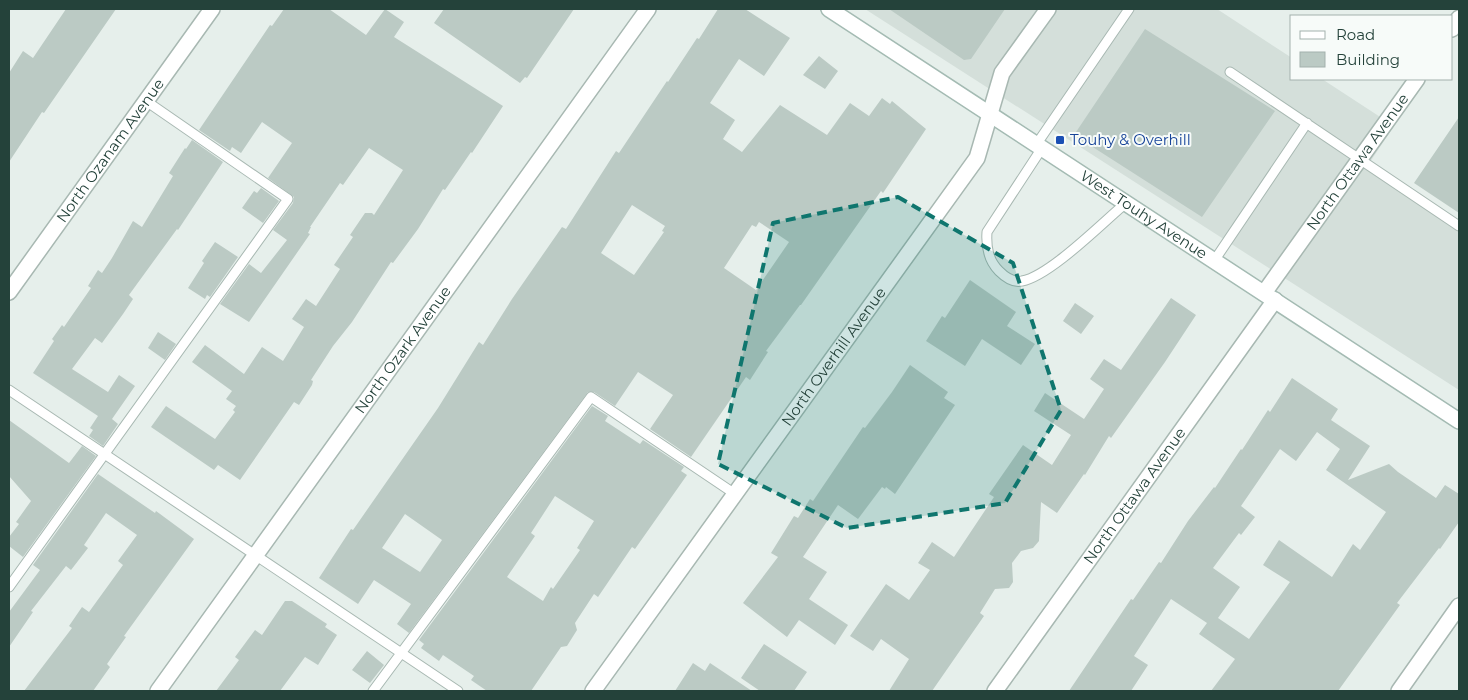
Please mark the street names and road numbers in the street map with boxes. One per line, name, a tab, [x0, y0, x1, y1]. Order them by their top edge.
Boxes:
street label: North Ozanam Avenue	[52, 75, 168, 226]
street label: North Ottawa Avenue	[1302, 90, 1412, 234]
street label: West Touhy Avenue	[1077, 166, 1211, 263]
street label: North Ozark Avenue	[350, 282, 455, 417]
street label: North Overhill Avenue	[777, 283, 890, 429]
street label: North Ottawa Avenue	[1079, 424, 1190, 568]

